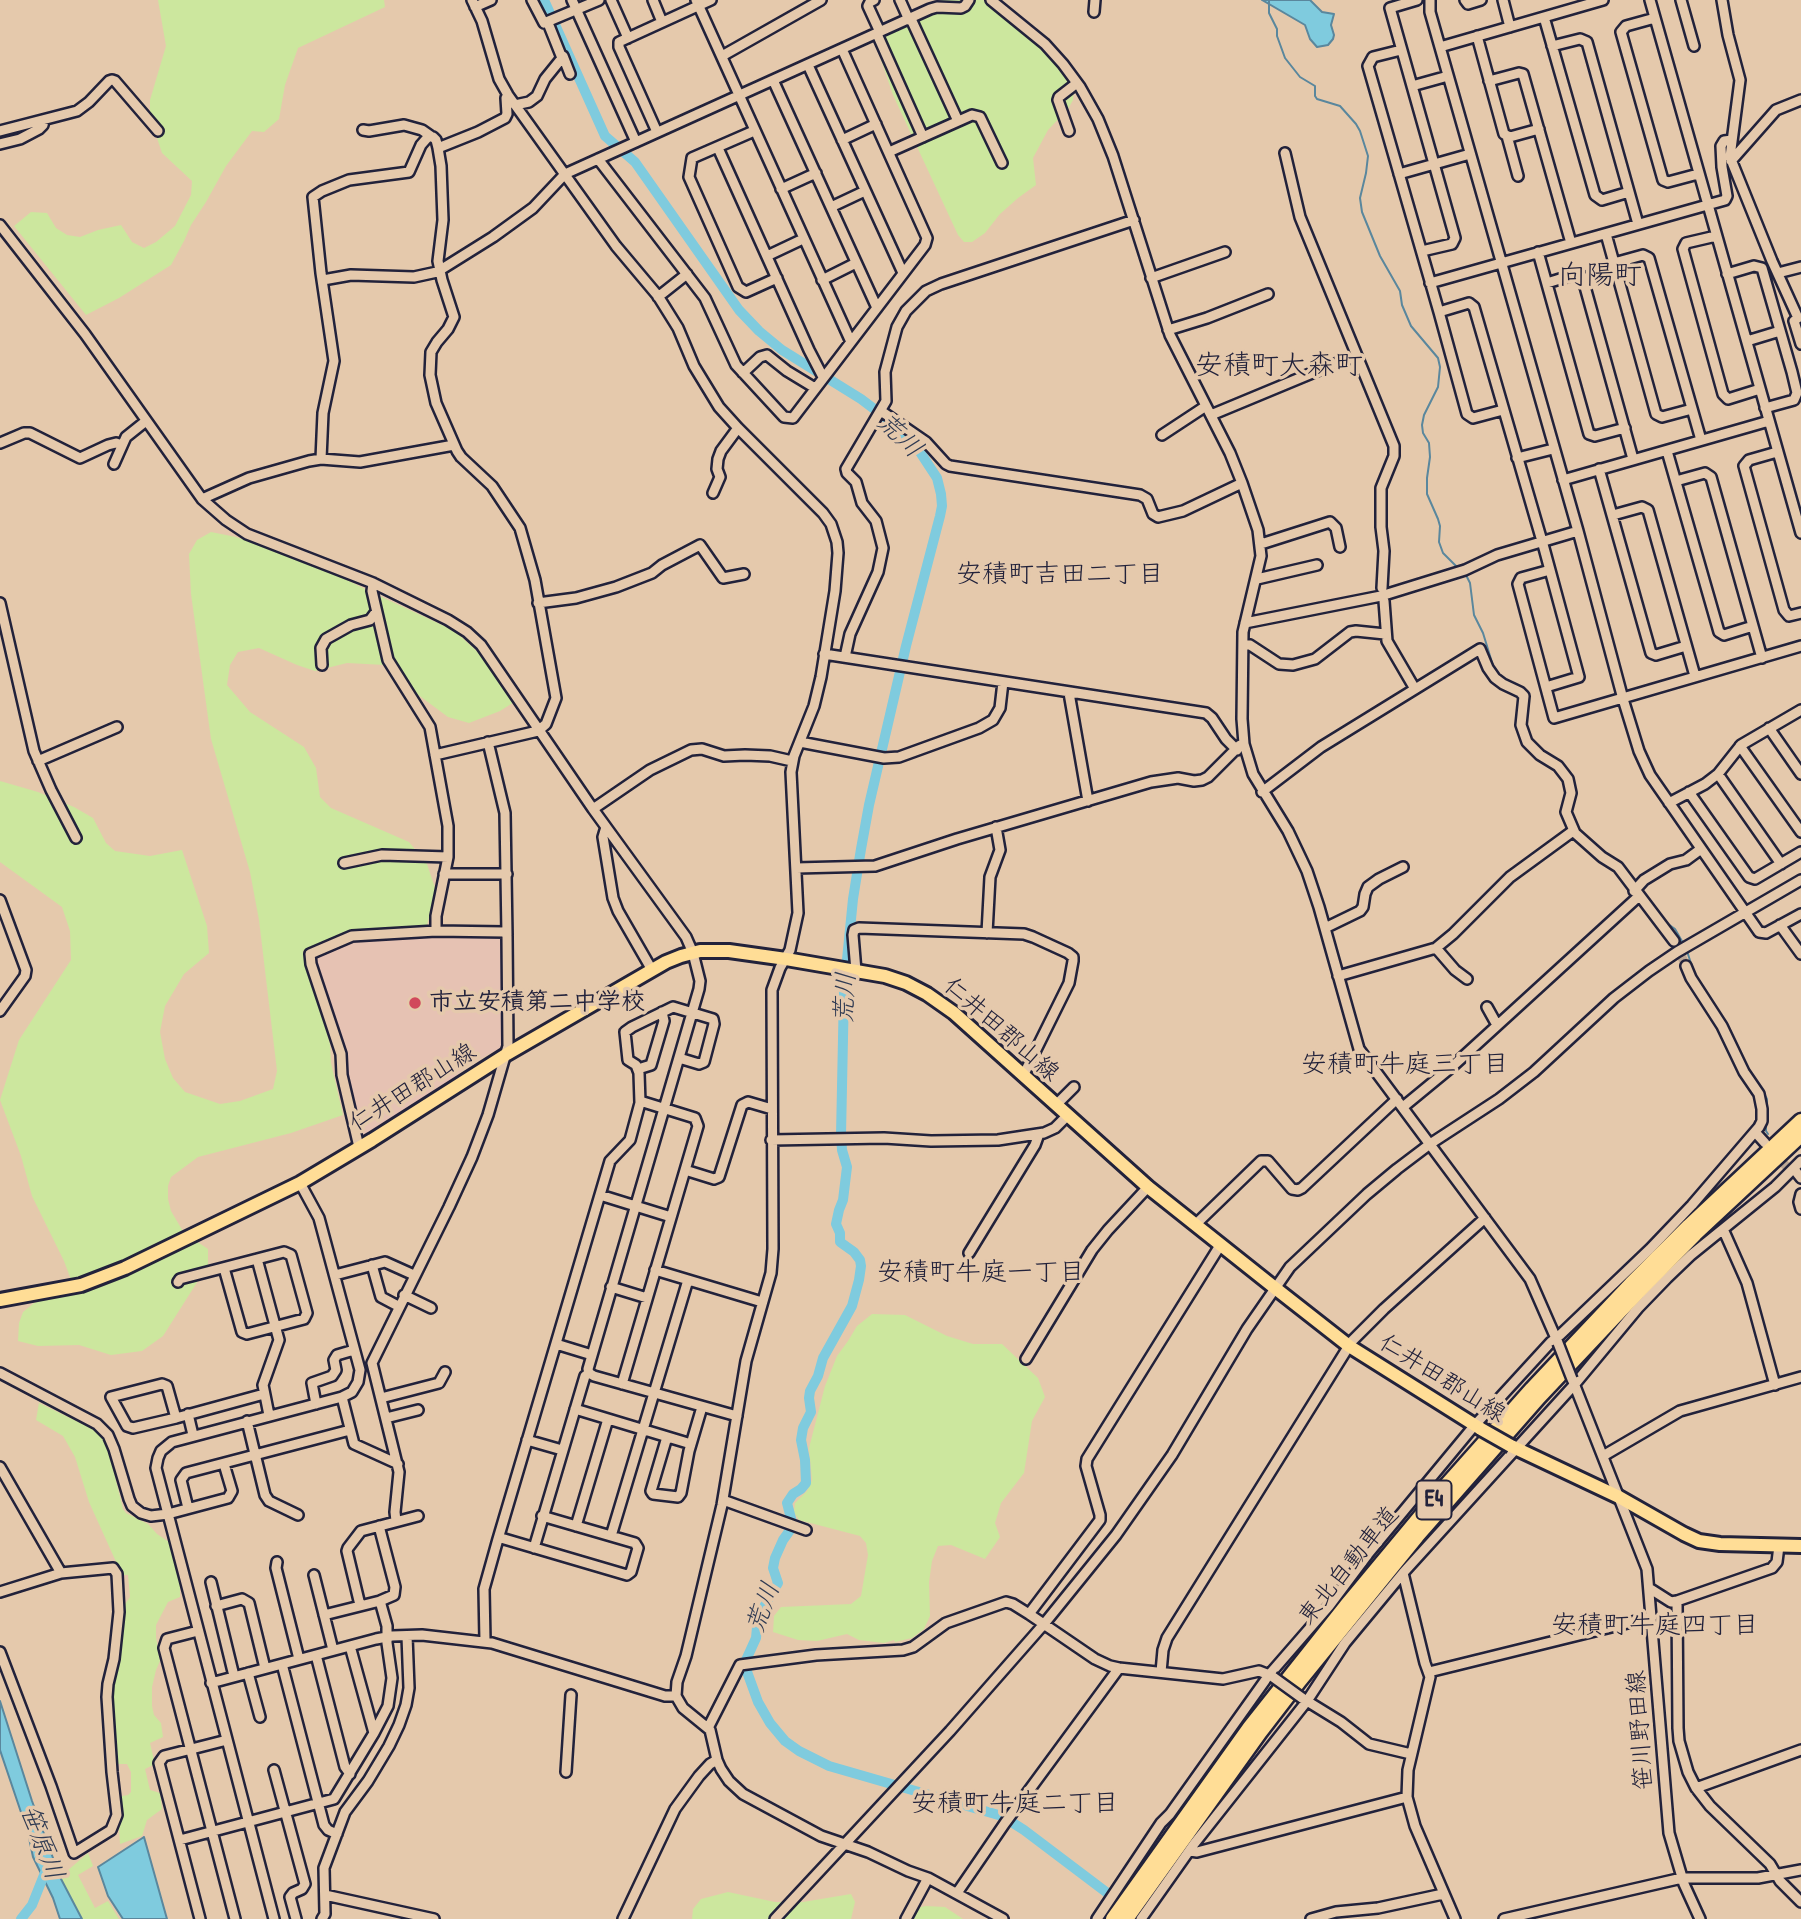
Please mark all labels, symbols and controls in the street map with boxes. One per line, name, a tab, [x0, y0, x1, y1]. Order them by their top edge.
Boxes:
district label: 向陽町	[1558, 260, 1642, 294]
district label: 安積町大森町	[1195, 350, 1363, 384]
water label: 荒川	[869, 407, 929, 465]
district label: 安積町吉田二丁目	[956, 559, 1164, 591]
water label: 荒川	[829, 971, 863, 1025]
street label: 仁井田郡山線	[937, 972, 1065, 1088]
place label: 市立安積第二中学校	[429, 989, 645, 1017]
marker: 市立安積第二中学校	[407, 995, 423, 1011]
street label: 仁井田郡山線	[344, 1038, 482, 1138]
district label: 安積町牛庭三丁目	[1301, 1049, 1509, 1081]
district label: 安積町牛庭一丁目	[877, 1257, 1085, 1289]
street label: 仁井田郡山線	[1373, 1329, 1511, 1429]
road number: E4	[1416, 1480, 1452, 1520]
street label: 東北自動車道	[1292, 1501, 1406, 1631]
water label: 荒川	[740, 1578, 788, 1638]
district label: 安積町牛庭四丁目	[1551, 1610, 1759, 1642]
street label: 笹川野田線	[1622, 1669, 1660, 1791]
district label: 安積町牛庭二丁目	[911, 1788, 1119, 1820]
water label: 笹原川	[12, 1801, 70, 1885]

